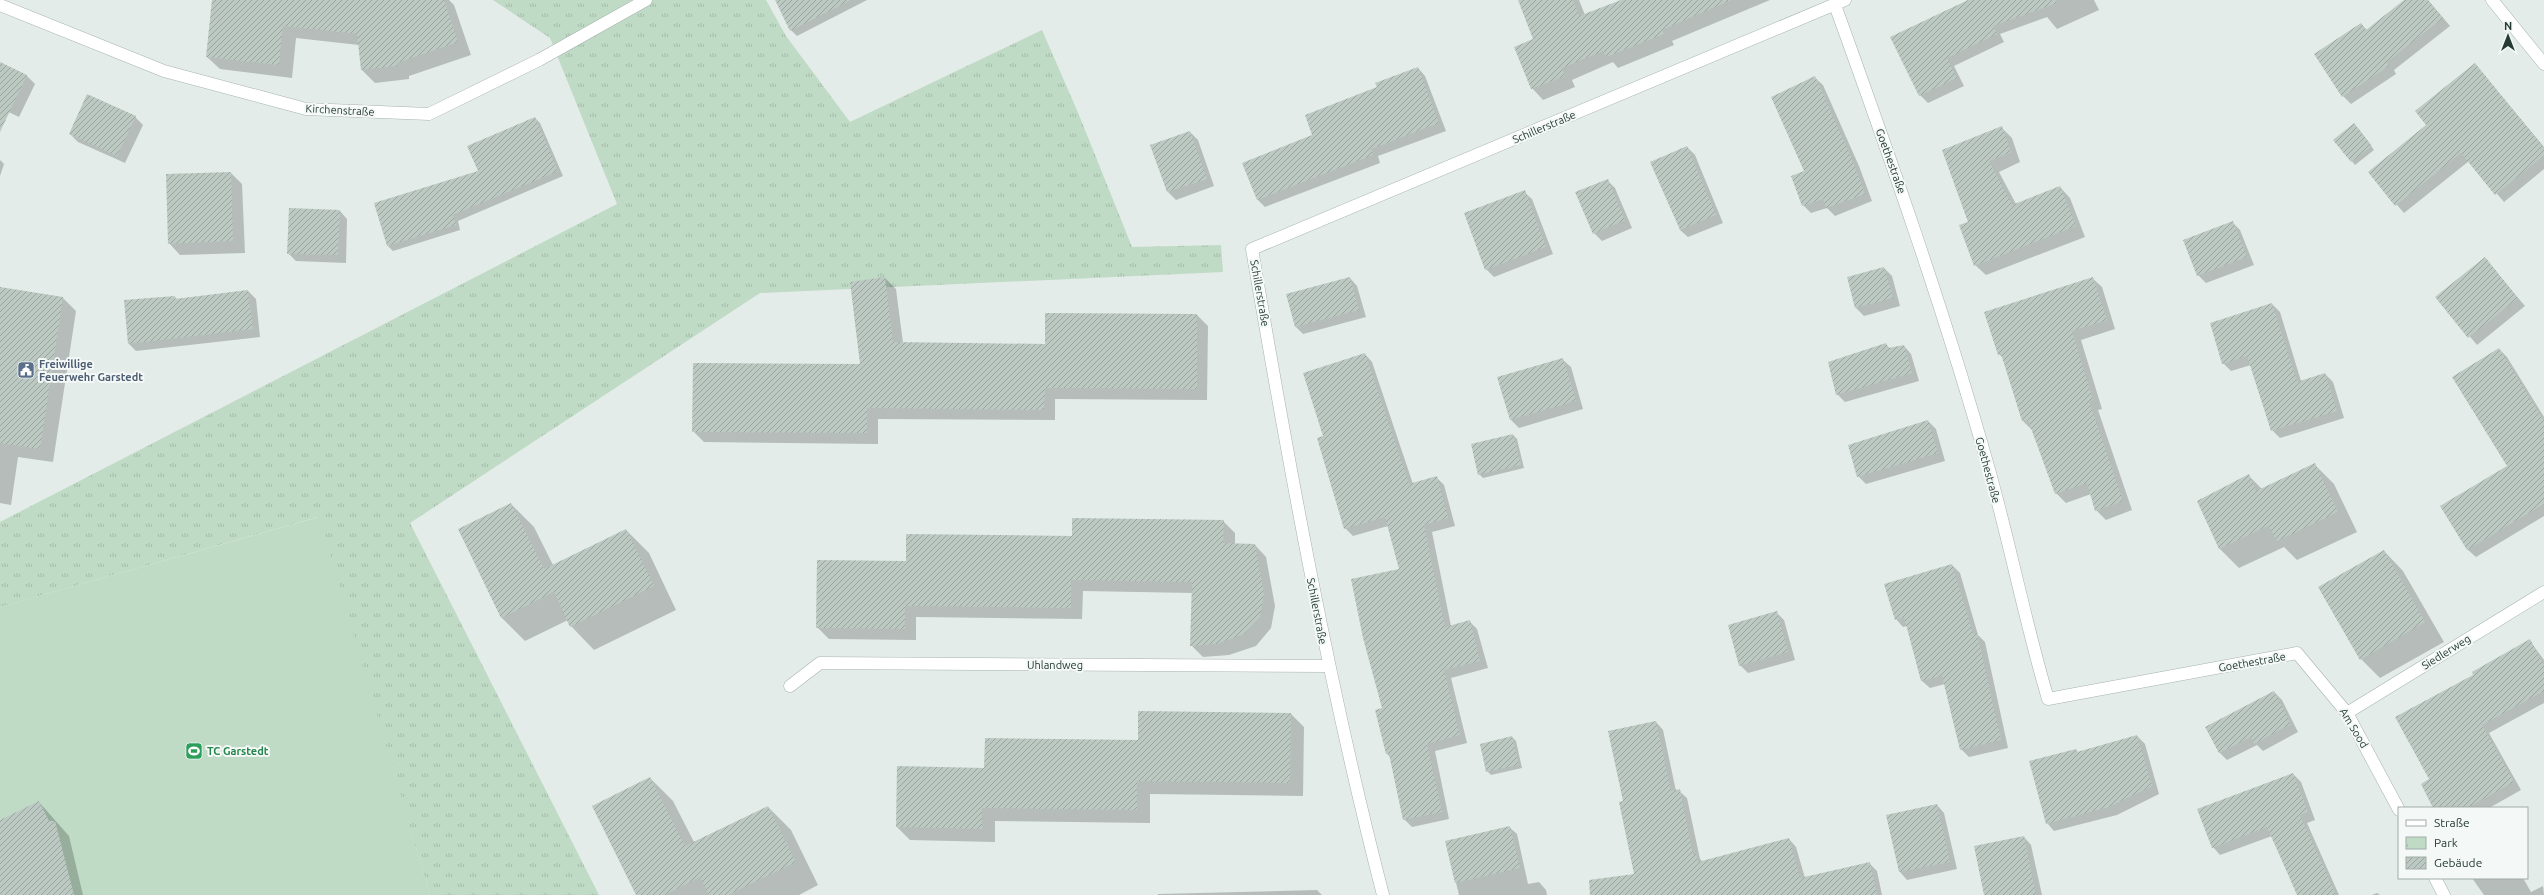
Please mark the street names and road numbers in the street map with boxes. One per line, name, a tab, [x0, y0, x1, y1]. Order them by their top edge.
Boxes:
street label: Kirchenstraße	[305, 102, 375, 118]
street label: Schillerstraße	[1511, 108, 1577, 146]
street label: Goethestraße	[1874, 127, 1908, 195]
street label: Schillerstraße	[1248, 259, 1272, 327]
street label: Goethestraße	[1973, 436, 2003, 504]
street label: Schillerstraße	[1305, 577, 1329, 645]
street label: Siedlerweg	[2419, 632, 2473, 672]
street label: Goethestraße	[2217, 650, 2287, 674]
street label: Uhlandweg	[1027, 659, 1083, 671]
street label: Am Sood	[2337, 706, 2371, 750]

